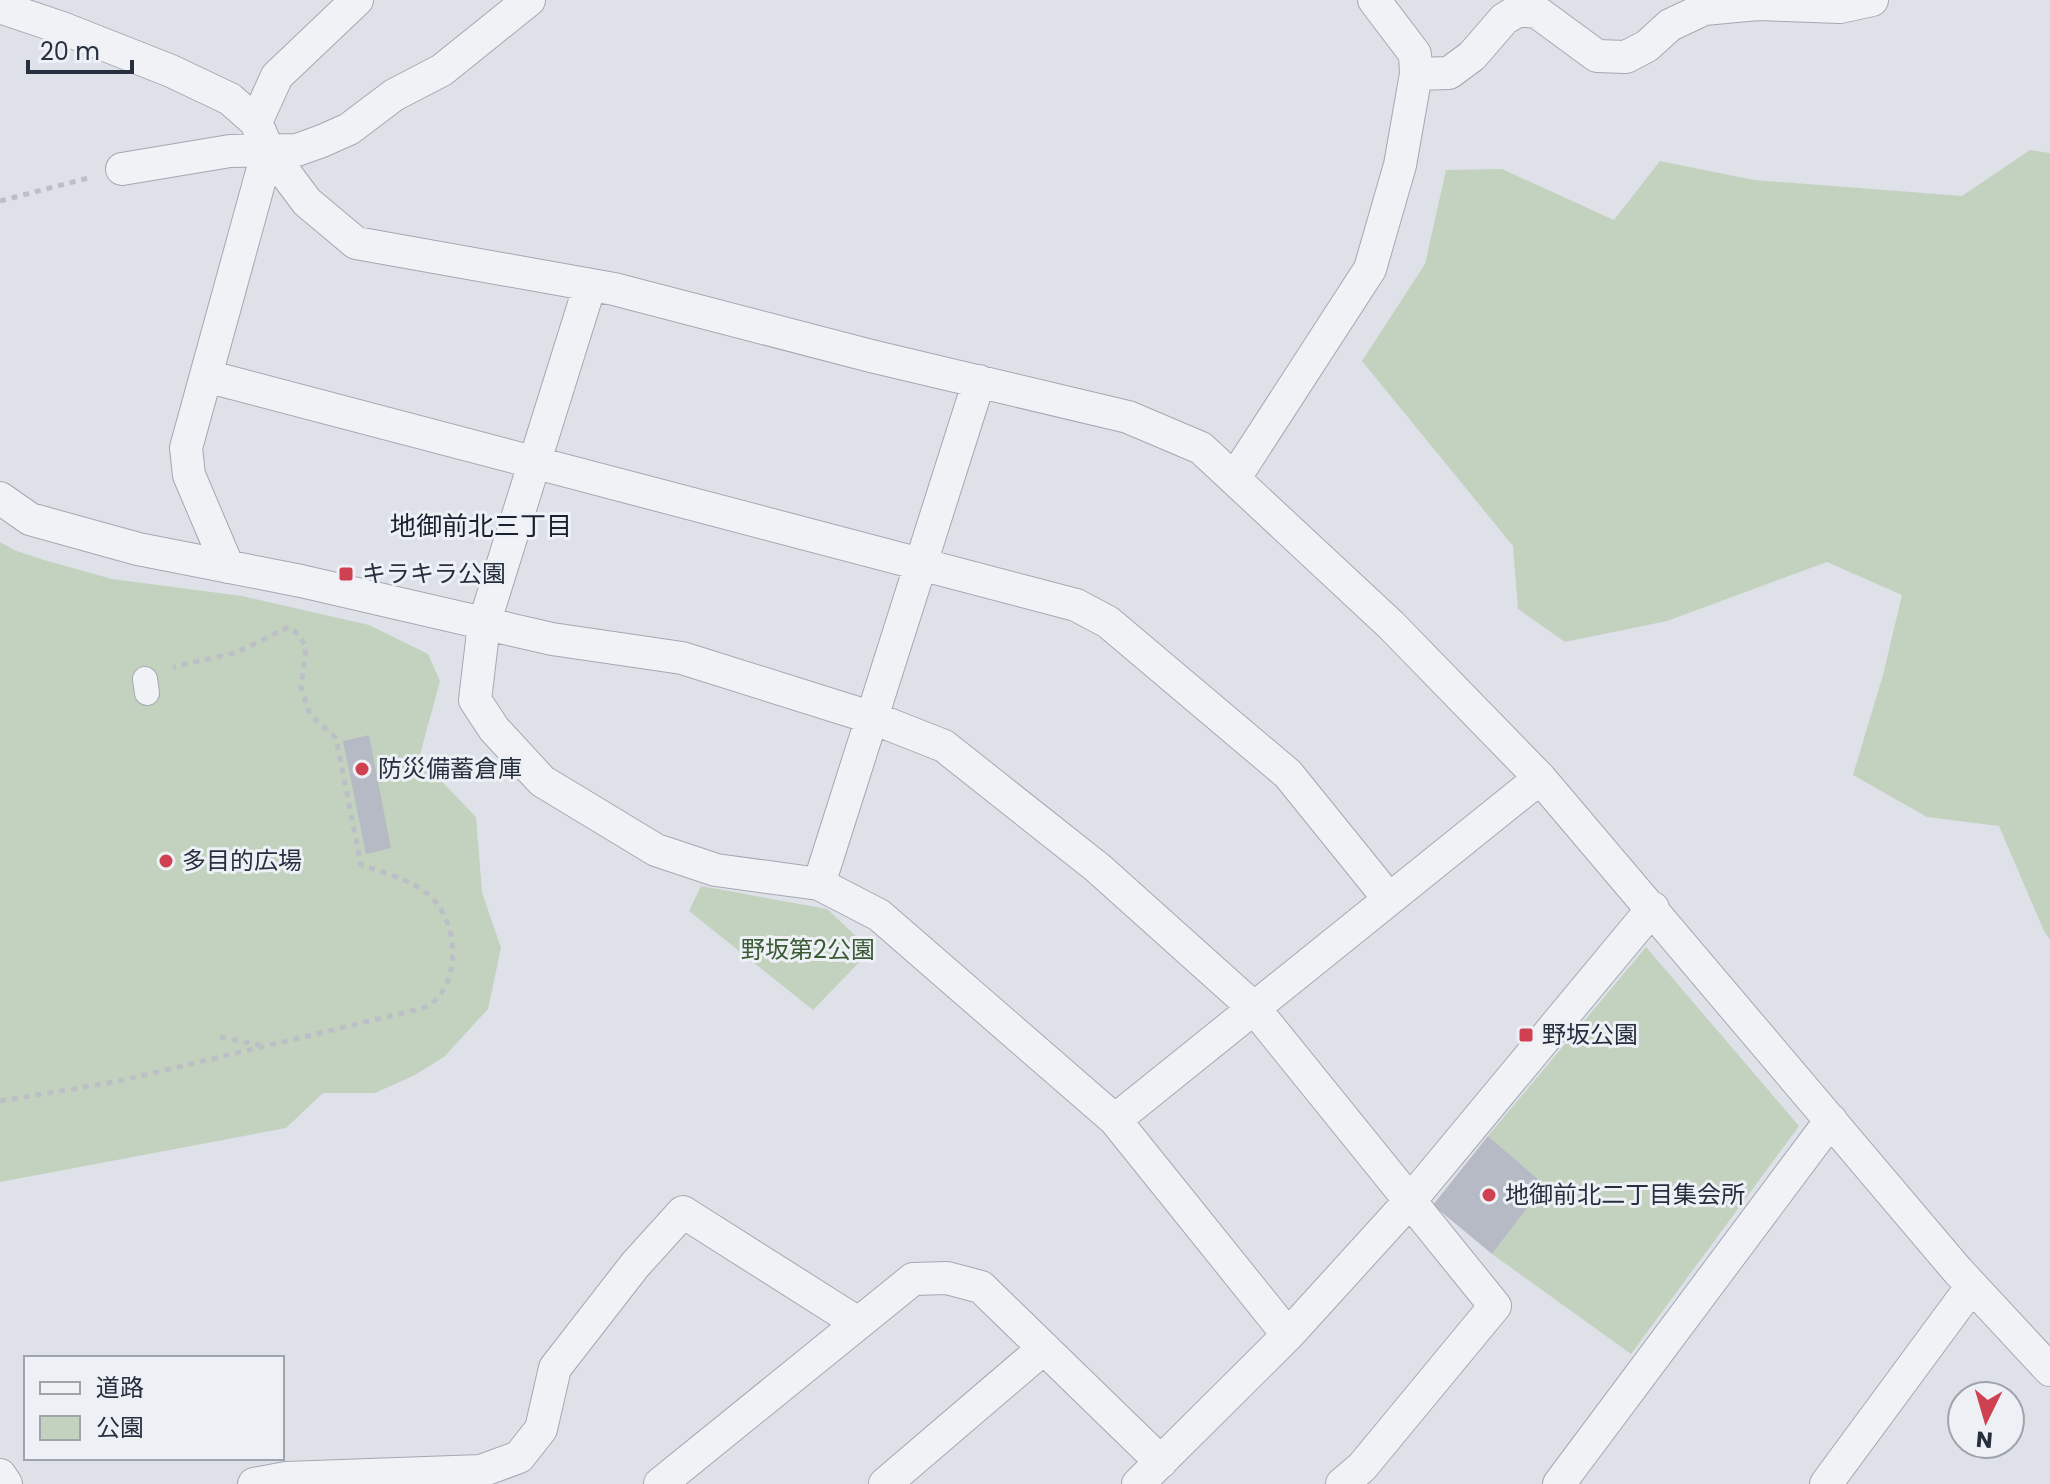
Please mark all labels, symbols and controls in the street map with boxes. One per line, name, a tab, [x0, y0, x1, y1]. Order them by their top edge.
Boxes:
scale bar	[28, 24, 132, 74]
text: 20 m	[40, 35, 100, 68]
district label: 地御前北三丁目	[390, 508, 572, 544]
place label: キラキラ公園	[362, 557, 506, 590]
marker: キラキラ公園	[337, 565, 355, 583]
place label: 防災備蓄倉庫	[378, 752, 522, 785]
marker: 防災備蓄倉庫	[353, 760, 371, 778]
place label: 多目的広場	[182, 844, 302, 877]
marker: 多目的広場	[157, 852, 175, 870]
park label: 野坂第2公園	[741, 933, 875, 966]
place label: 野坂公園	[1542, 1018, 1638, 1051]
marker: 野坂公園	[1517, 1026, 1535, 1044]
place label: 地御前北二丁目集会所	[1505, 1178, 1745, 1211]
marker: 地御前北二丁目集会所	[1480, 1186, 1498, 1204]
legend	[24, 1356, 284, 1460]
text: 道路	[96, 1371, 144, 1404]
north arrow	[1946, 1380, 2026, 1460]
text: 公園	[96, 1411, 144, 1444]
text: N	[1975, 1423, 1994, 1456]

